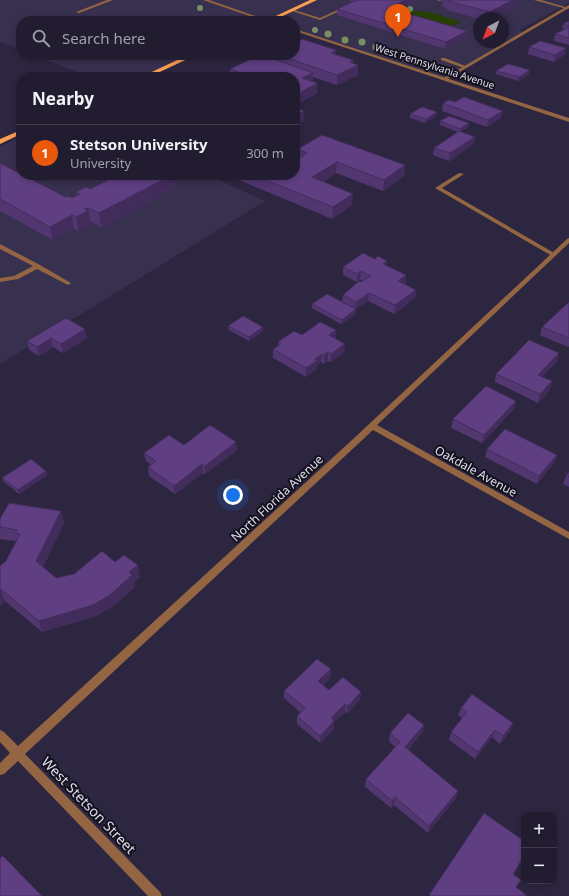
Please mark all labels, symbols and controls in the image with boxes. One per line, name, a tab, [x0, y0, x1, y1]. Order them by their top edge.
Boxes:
pin: 1	[385, 4, 411, 37]
north arrow	[473, 12, 509, 48]
search box	[16, 16, 300, 60]
icon: search	[30, 27, 52, 49]
text: Search here	[62, 28, 145, 48]
street label: West Pennsylvania Avenue	[373, 40, 497, 92]
text: Nearby	[32, 87, 94, 110]
text: Stetson University	[70, 134, 208, 154]
text: 1	[41, 144, 49, 162]
text: 300 m	[246, 144, 284, 162]
text: University	[70, 154, 131, 172]
street label: Oakdale Avenue	[432, 441, 520, 501]
street label: North Florida Avenue	[227, 451, 327, 545]
your location	[223, 485, 243, 505]
street label: West Stetson Street	[38, 752, 140, 858]
map controls	[521, 812, 557, 884]
button: +	[521, 812, 557, 848]
button: −	[521, 848, 557, 884]

